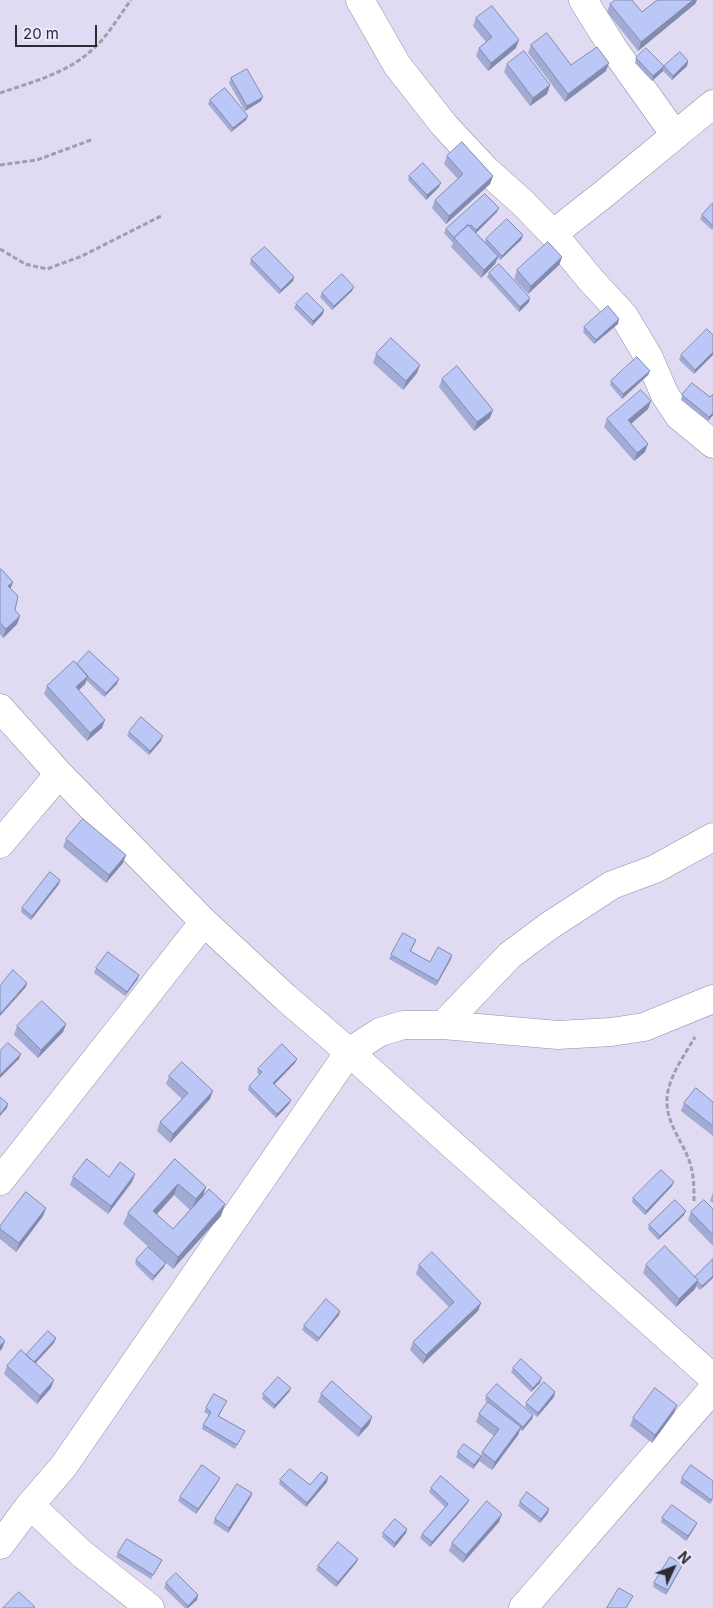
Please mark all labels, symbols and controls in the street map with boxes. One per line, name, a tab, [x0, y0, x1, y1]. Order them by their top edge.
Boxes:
scale bar	[18, 15, 100, 47]
text: 20 m	[23, 24, 59, 43]
north arrow	[648, 1543, 698, 1593]
text: N	[674, 1548, 694, 1567]

